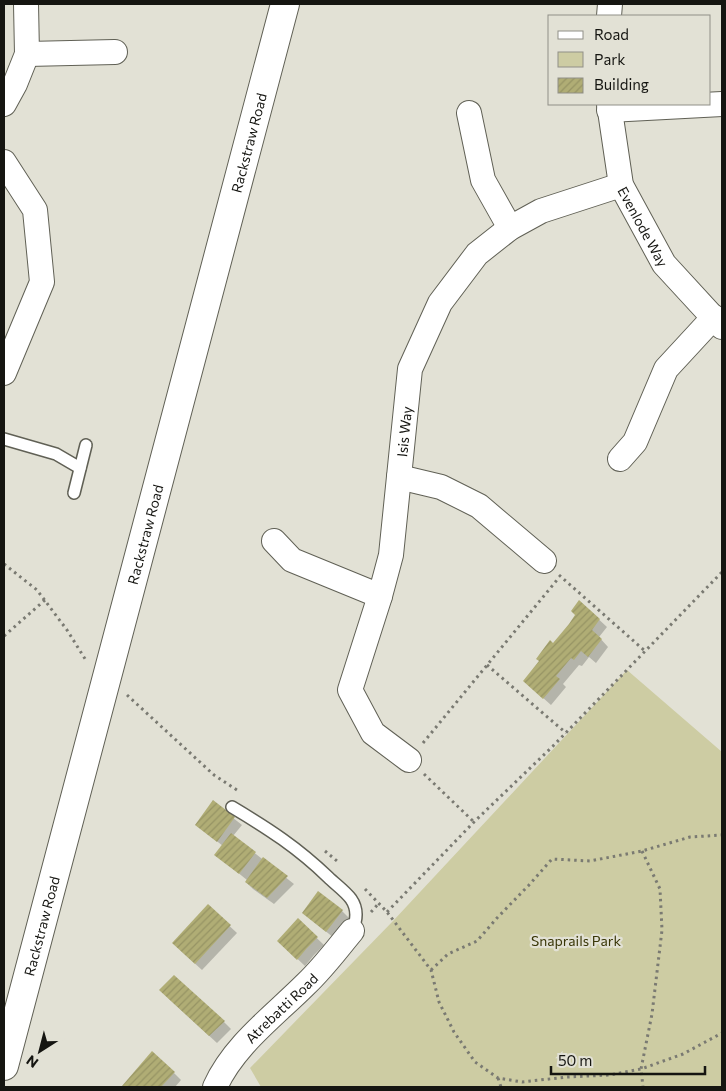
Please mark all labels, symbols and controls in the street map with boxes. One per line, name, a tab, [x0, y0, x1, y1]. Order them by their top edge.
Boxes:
legend	[548, 15, 711, 105]
text: Road	[594, 25, 629, 43]
text: Park	[594, 50, 625, 68]
text: Building	[594, 75, 649, 93]
street label: Rackstraw Road	[227, 91, 270, 195]
street label: Evenlode Way	[615, 183, 672, 269]
street label: Isis Way	[393, 405, 415, 458]
street label: Rackstraw Road	[123, 483, 166, 586]
street label: Rackstraw Road	[20, 874, 62, 978]
park label: Snaprails Park	[531, 932, 621, 949]
street label: Atrebatti Road	[241, 969, 321, 1046]
north arrow	[15, 1026, 65, 1076]
scale bar	[551, 1044, 705, 1076]
text: 50 m	[558, 1051, 592, 1069]
text: N	[23, 1052, 41, 1072]

